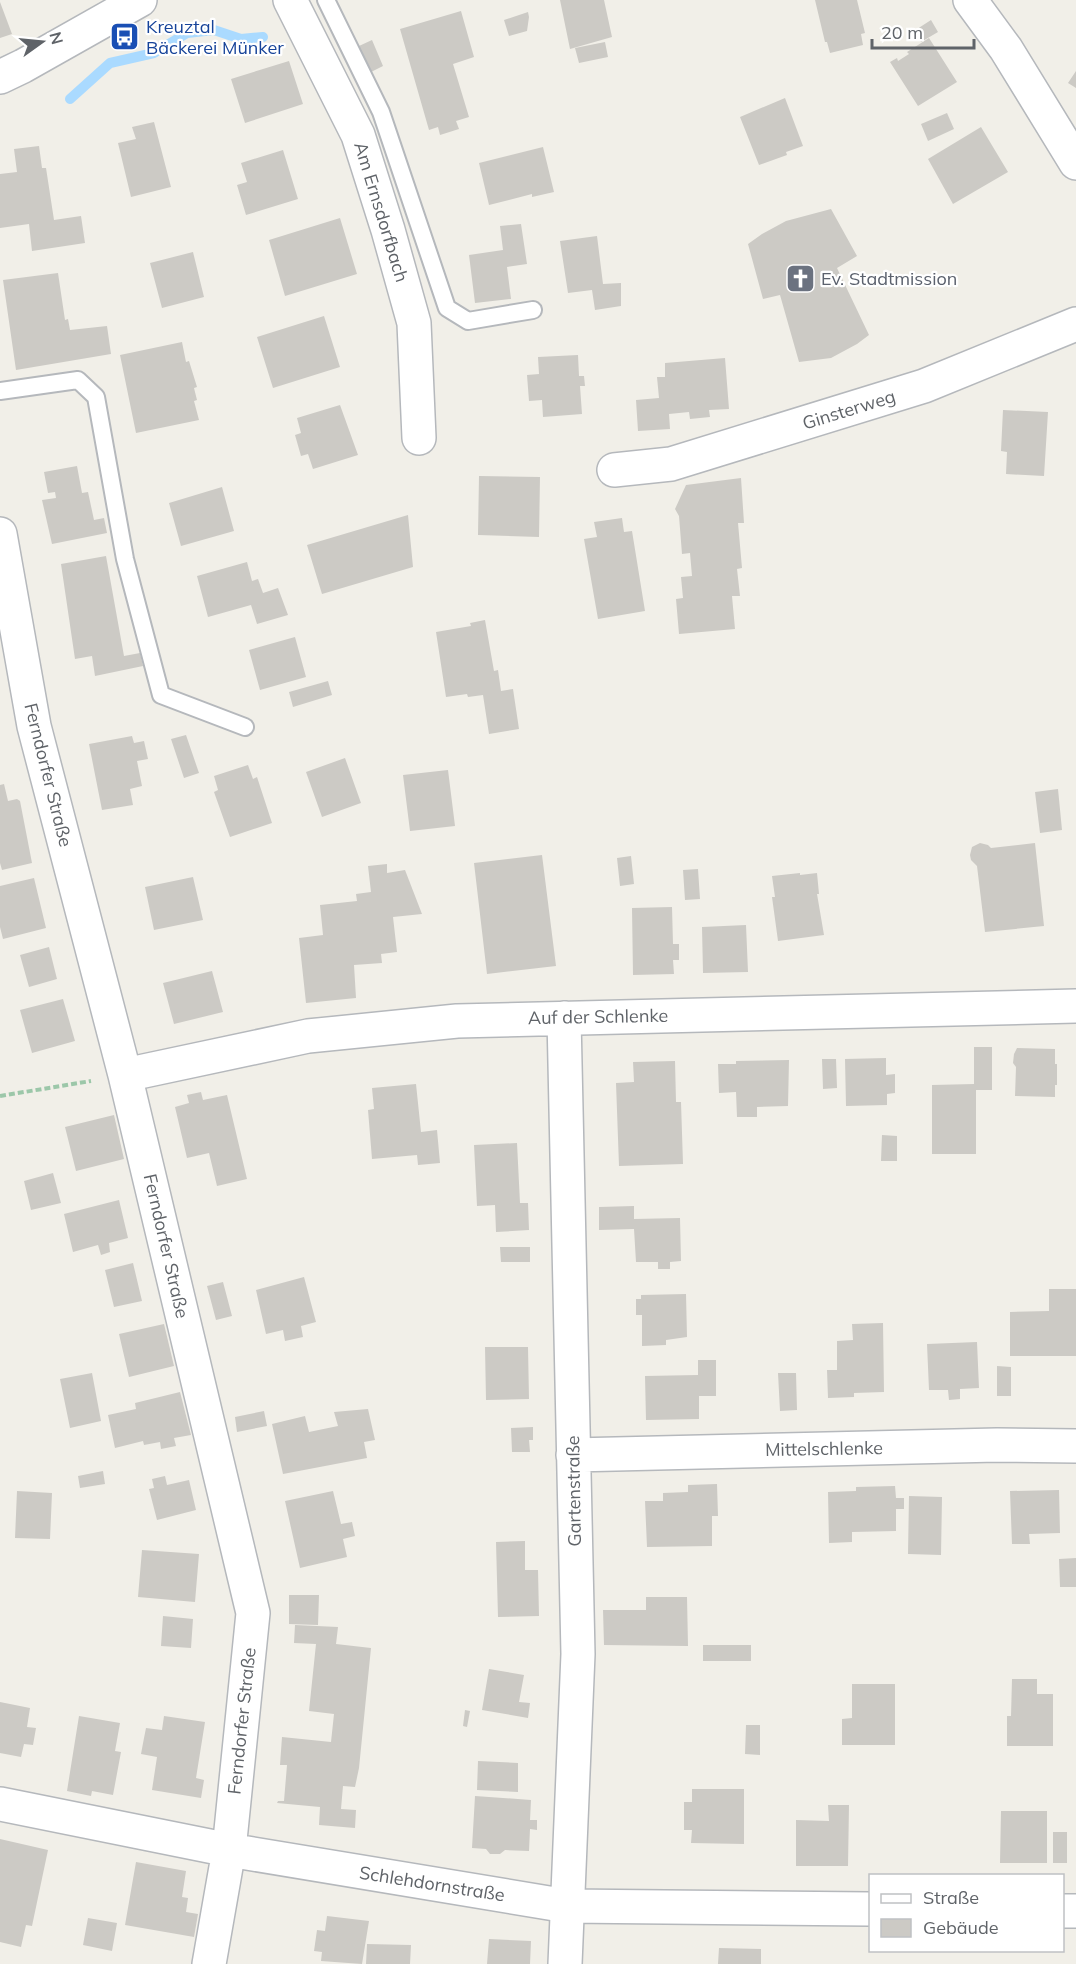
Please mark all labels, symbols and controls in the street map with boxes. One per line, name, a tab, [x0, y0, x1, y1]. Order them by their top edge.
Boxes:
north arrow	[12, 12, 72, 72]
scale bar	[872, 12, 974, 50]
place label: Kreuztal Bäckerei Münker	[146, 15, 284, 59]
bus stop icon: Kreuztal Bäckerei Münker	[109, 21, 141, 53]
text: 20 m	[881, 21, 923, 44]
text: N	[45, 30, 68, 47]
street label: Am Ernsdorfbach	[349, 139, 414, 285]
church icon: Ev. Stadtmission	[784, 263, 816, 295]
place label: Ev. Stadtmission	[821, 267, 957, 290]
street label: Ginsterweg	[800, 384, 898, 435]
street label: Ferndorfer Straße	[19, 701, 77, 849]
street label: Auf der Schlenke	[528, 1004, 668, 1029]
street label: Ferndorfer Straße	[139, 1171, 194, 1320]
street label: Gartenstraße	[561, 1435, 586, 1547]
street label: Mittelschlenke	[765, 1436, 883, 1461]
street label: Ferndorfer Straße	[222, 1646, 261, 1796]
street label: Schlehdornstraße	[358, 1861, 506, 1906]
legend	[869, 1874, 1064, 1952]
text: Straße	[923, 1886, 979, 1909]
text: Gebäude	[923, 1916, 999, 1939]

